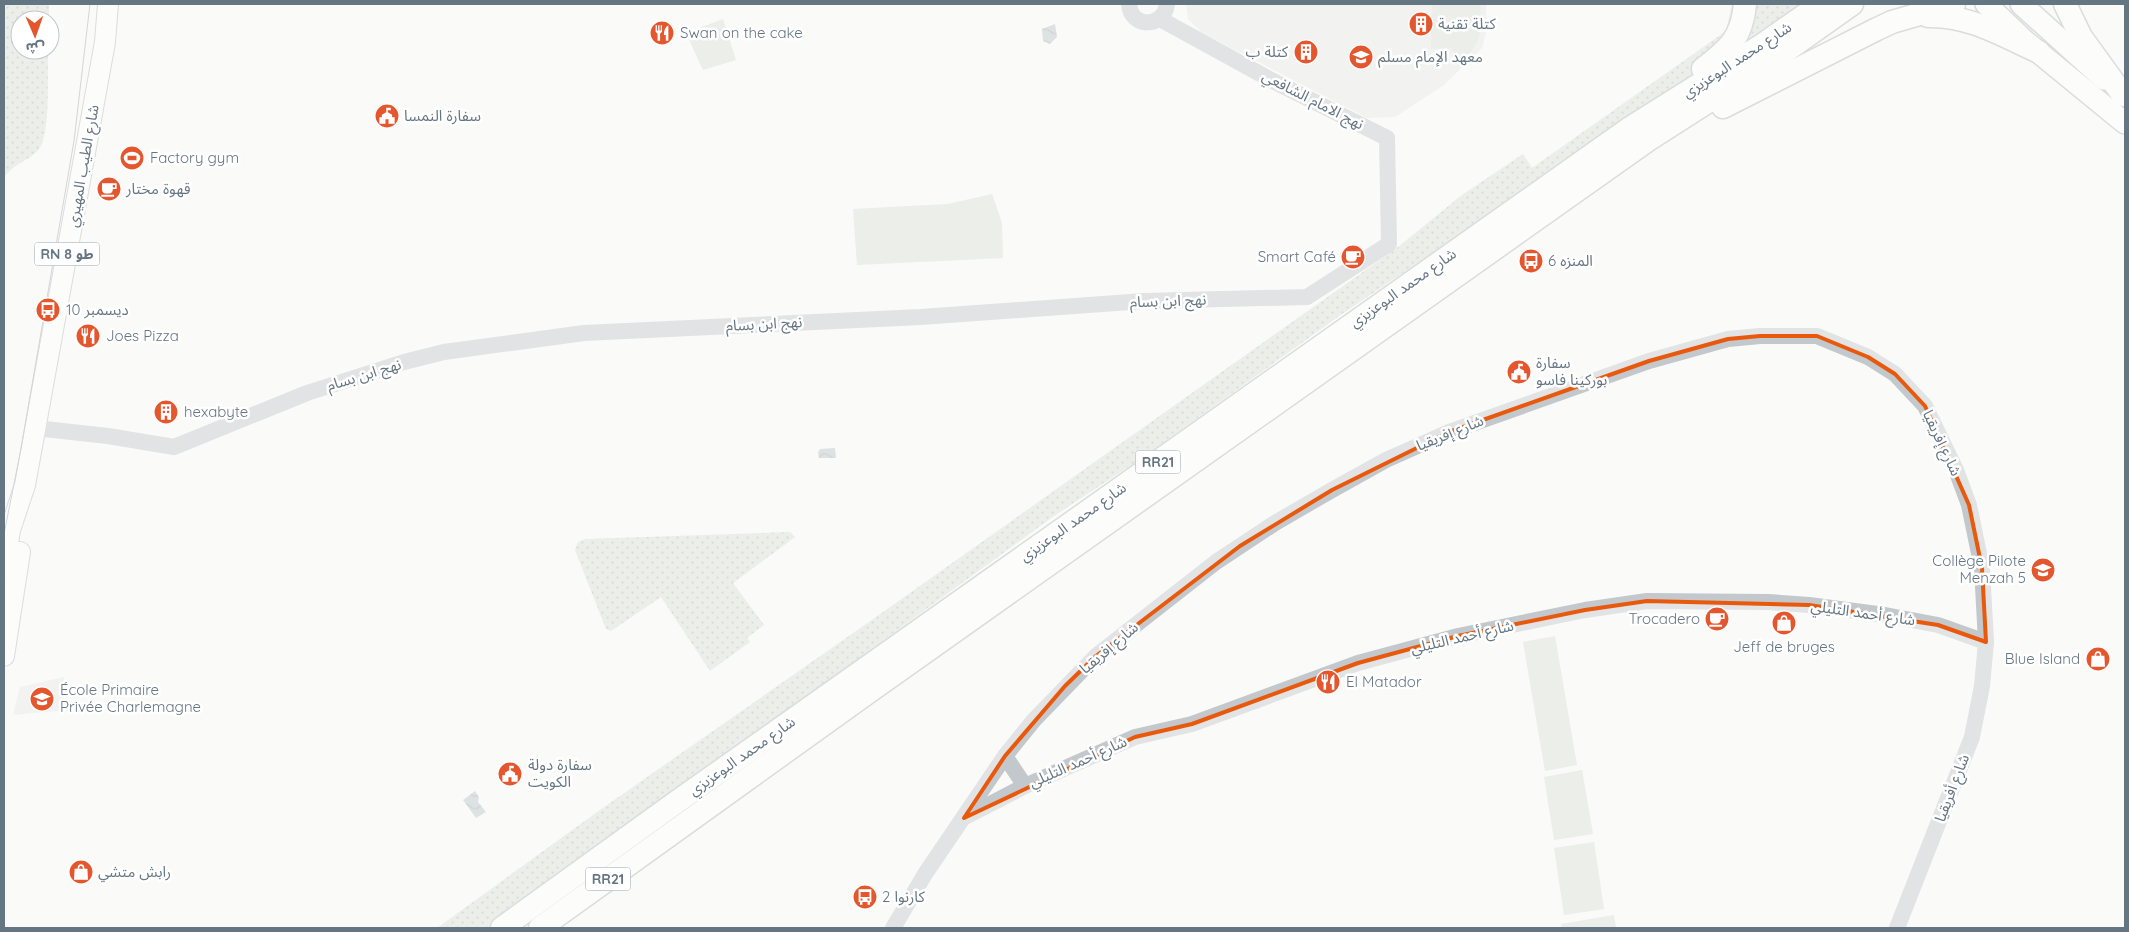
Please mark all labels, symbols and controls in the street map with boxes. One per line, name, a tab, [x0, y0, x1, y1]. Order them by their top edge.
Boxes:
north arrow	[10, 10, 60, 60]
building icon: كتلة تقنية	[1408, 11, 1434, 37]
place label: كتلة تقنية	[1438, 14, 1496, 33]
street label: شارع محمد البوعزيزي	[1679, 17, 1797, 104]
restaurant icon: Swan on the cake	[649, 20, 675, 46]
place label: Swan on the cake	[680, 23, 803, 42]
text: ش	[26, 39, 45, 57]
building icon: كتلة ب	[1293, 39, 1319, 65]
place label: كتلة ب	[1245, 42, 1289, 61]
school or university icon: معهد الإمام مسلم	[1348, 44, 1374, 70]
place label: معهد الإمام مسلم	[1378, 47, 1483, 68]
street label: نهج الامام الشافعي	[1258, 66, 1367, 136]
street label: شارع الطيب المهيري	[62, 103, 106, 229]
public building icon: سفارة النمسا	[374, 103, 400, 129]
place label: سفارة النمسا	[404, 106, 481, 125]
sports icon: Factory gym	[119, 145, 145, 171]
place label: Factory gym	[150, 148, 239, 167]
cafe icon: قهوة مختار	[96, 176, 122, 202]
place label: قهوة مختار	[125, 179, 191, 198]
road number: RN 8 طو	[34, 242, 100, 266]
cafe icon: Smart Café	[1340, 244, 1366, 270]
street label: شارع محمد البوعزيزي	[1346, 244, 1462, 334]
place label: Smart Café	[1258, 247, 1336, 266]
bus stop icon: المنزه 6	[1518, 248, 1544, 274]
place label: المنزه 6	[1548, 251, 1593, 270]
street label: نهج ابن بسام	[1129, 290, 1207, 314]
bus stop icon: 10 ديسمبر	[35, 297, 61, 323]
place label: 10 ديسمبر	[66, 300, 129, 319]
street label: نهج ابن بسام	[725, 312, 803, 338]
restaurant icon: Joes Pizza	[75, 323, 101, 349]
place label: Joes Pizza	[106, 326, 179, 345]
place label: سفارة بوركينا فاسو	[1536, 353, 1607, 389]
street label: نهج ابن بسام	[324, 354, 404, 398]
public building icon: سفارة بوركينا فاسو	[1506, 359, 1532, 385]
building icon: hexabyte	[153, 399, 179, 425]
place label: hexabyte	[184, 402, 248, 421]
street label: شارع إفريقيا	[1916, 407, 1966, 480]
street label: شارع إفريقيا	[1413, 410, 1488, 457]
road number: RR21	[1136, 451, 1180, 474]
street label: شارع محمد البوعزيزي	[1016, 478, 1132, 568]
place label: Collège Pilote Menzah 5	[1932, 551, 2026, 587]
school or university icon: Collège Pilote Menzah 5	[2030, 557, 2056, 583]
street label: شارع أحمد التليلي	[1809, 596, 1917, 632]
cafe icon: Trocadero	[1704, 606, 1730, 632]
place label: Trocadero	[1628, 609, 1700, 628]
shop icon: Jeff de bruges	[1771, 610, 1797, 636]
street label: شارع أحمد التليلي	[1409, 615, 1516, 661]
street label: شارع إفريقيا	[1075, 617, 1144, 680]
place label: Jeff de bruges	[1733, 637, 1835, 656]
shop icon: Blue Island	[2085, 646, 2111, 672]
place label: Blue Island	[2005, 649, 2080, 668]
restaurant icon: El Matador	[1315, 669, 1341, 695]
place label: El Matador	[1346, 672, 1422, 691]
place label: École Primaire Privée Charlemagne	[60, 680, 201, 716]
school or university icon: École Primaire Privée Charlemagne	[29, 686, 55, 712]
street label: شارع محمد البوعزيزي	[685, 712, 801, 802]
street label: شارع أحمد التليلي	[1026, 731, 1131, 794]
street label: شارع أفريقيا	[1930, 751, 1976, 825]
place label: سفارة دولة الكويت	[528, 755, 592, 791]
public building icon: سفارة دولة الكويت	[497, 761, 523, 787]
shop icon: رابش متشي	[68, 859, 94, 885]
place label: رابش متشي	[98, 862, 171, 883]
road number: RR21	[586, 868, 630, 891]
bus stop icon: كارنوا 2	[852, 884, 878, 910]
place label: كارنوا 2	[882, 887, 926, 906]

